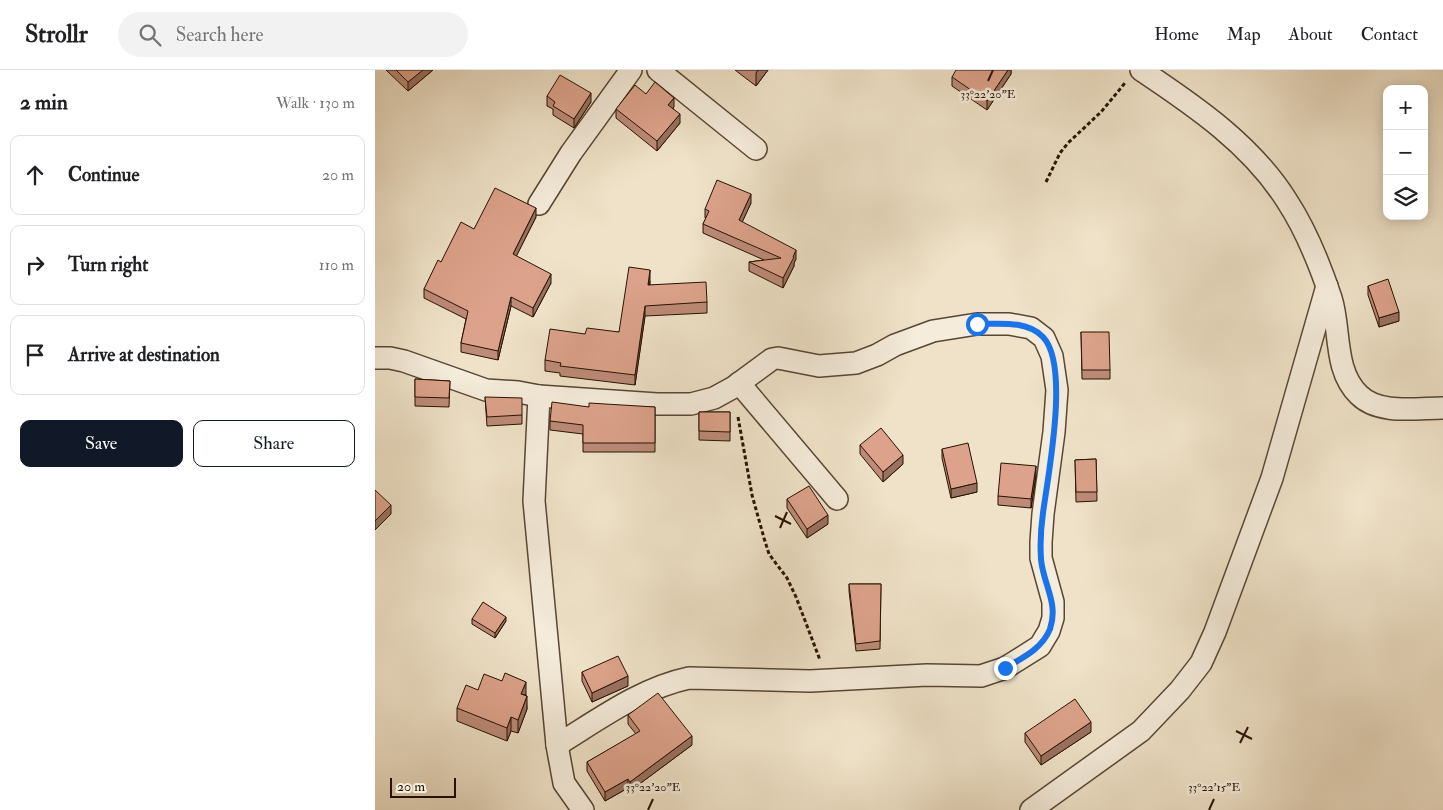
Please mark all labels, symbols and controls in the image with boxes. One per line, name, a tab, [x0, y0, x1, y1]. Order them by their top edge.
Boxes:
search box	[118, 12, 468, 57]
text: Strollr	[25, 19, 88, 50]
icon: search	[136, 21, 164, 49]
text: Search here	[176, 23, 264, 47]
text: Home	[1154, 23, 1199, 46]
text: Map	[1227, 23, 1261, 46]
text: About	[1289, 23, 1333, 46]
text: Contact	[1361, 23, 1418, 46]
map controls	[1383, 85, 1428, 220]
button: +	[1383, 85, 1428, 130]
text: 33°22'20"E	[961, 87, 1016, 102]
text: 2 min	[20, 89, 68, 116]
text: Walk · 130 m	[276, 93, 355, 113]
button: −	[1383, 130, 1428, 175]
icon: ahead	[21, 161, 49, 189]
text: Continue	[68, 163, 139, 187]
text: 20 m	[322, 165, 354, 185]
button: layers	[1383, 175, 1428, 220]
icon: right	[21, 251, 49, 279]
text: Turn right	[68, 253, 148, 277]
text: 110 m	[319, 255, 354, 275]
route start	[966, 313, 989, 336]
icon: arrive	[21, 341, 49, 369]
text: Arrive at destination	[68, 343, 220, 367]
button: Save	[20, 420, 183, 467]
button: Share	[193, 420, 355, 467]
route end	[994, 657, 1017, 680]
scale bar	[390, 775, 456, 798]
text: 20 m	[397, 778, 425, 795]
text: 33°22'20"E	[626, 780, 681, 795]
text: 33°22'15"E	[1188, 780, 1240, 795]

